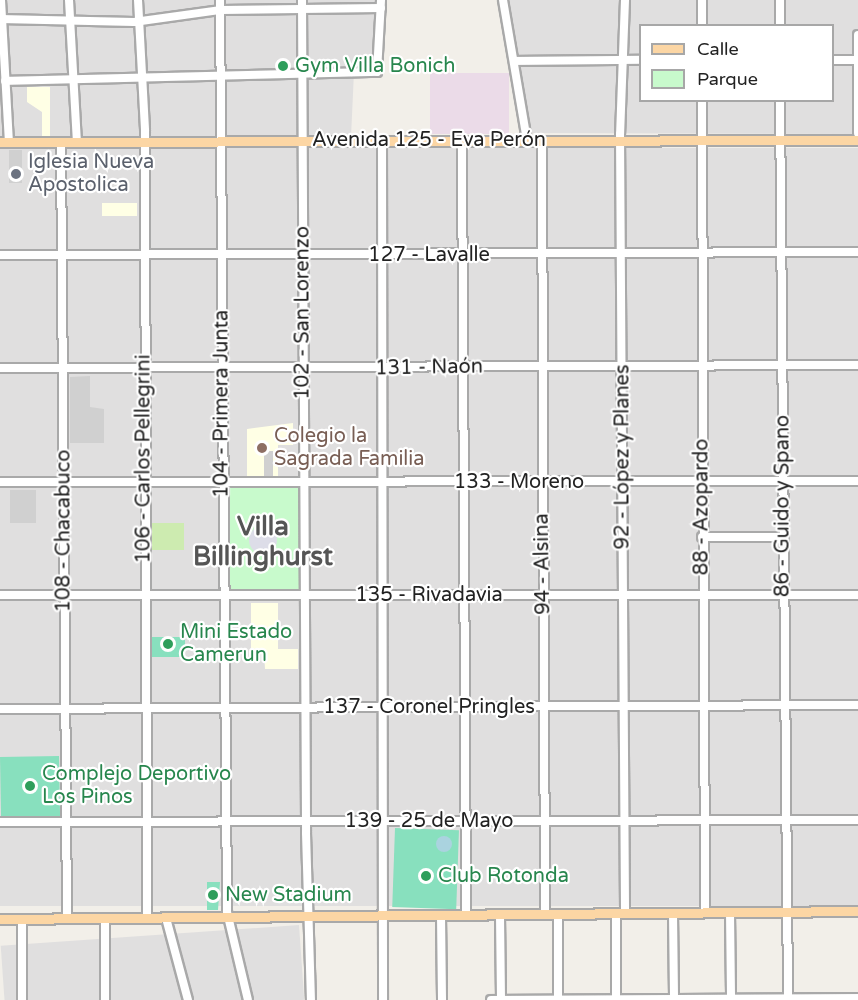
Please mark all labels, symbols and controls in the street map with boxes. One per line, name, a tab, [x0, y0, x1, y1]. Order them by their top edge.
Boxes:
legend	[639, 24, 834, 102]
text: Calle	[697, 38, 739, 60]
place label: Gym Villa Bonich	[295, 54, 455, 78]
marker: Gym Villa Bonich	[276, 59, 290, 73]
text: Parque	[697, 68, 758, 90]
street label: Avenida 125 - Eva Perón	[312, 128, 546, 152]
place label: Iglesia Nueva Apostolica	[28, 150, 154, 197]
marker: Iglesia Nueva Apostolica	[9, 167, 23, 181]
street label: 102 - San Lorenzo	[291, 226, 315, 400]
street label: 127 - Lavalle	[368, 243, 490, 267]
street label: 104 - Primera Junta	[210, 310, 234, 498]
street label: 106 - Carlos Pellegrini	[132, 354, 156, 564]
street label: 131 - Naón	[375, 355, 483, 381]
street label: 92 - López y Planes	[611, 364, 635, 550]
street label: 86 - Guido y Spano	[771, 415, 795, 597]
place label: Colegio la Sagrada Familia	[274, 424, 425, 471]
street label: 88 - Azopardo	[690, 439, 714, 575]
marker: Colegio la Sagrada Familia	[255, 441, 269, 455]
street label: 108 - Chacabuco	[52, 450, 76, 612]
street label: 133 - Moreno	[454, 470, 584, 494]
district label: Villa Billinghurst	[193, 511, 333, 572]
street label: 94 - Alsina	[530, 513, 556, 615]
street label: 135 - Rivadavia	[355, 583, 503, 607]
place label: Mini Estado Camerun	[180, 620, 292, 667]
marker: Mini Estado Camerun	[161, 637, 175, 651]
street label: 137 - Coronel Pringles	[323, 695, 535, 719]
place label: Complejo Deportivo Los Pinos	[42, 762, 231, 809]
marker: Complejo Deportivo Los Pinos	[23, 779, 37, 793]
street label: 139 - 25 de Mayo	[345, 809, 513, 833]
place label: Club Rotonda	[438, 864, 569, 888]
marker: Club Rotonda	[419, 869, 433, 883]
place label: New Stadium	[225, 883, 352, 907]
marker: New Stadium	[206, 888, 220, 902]

